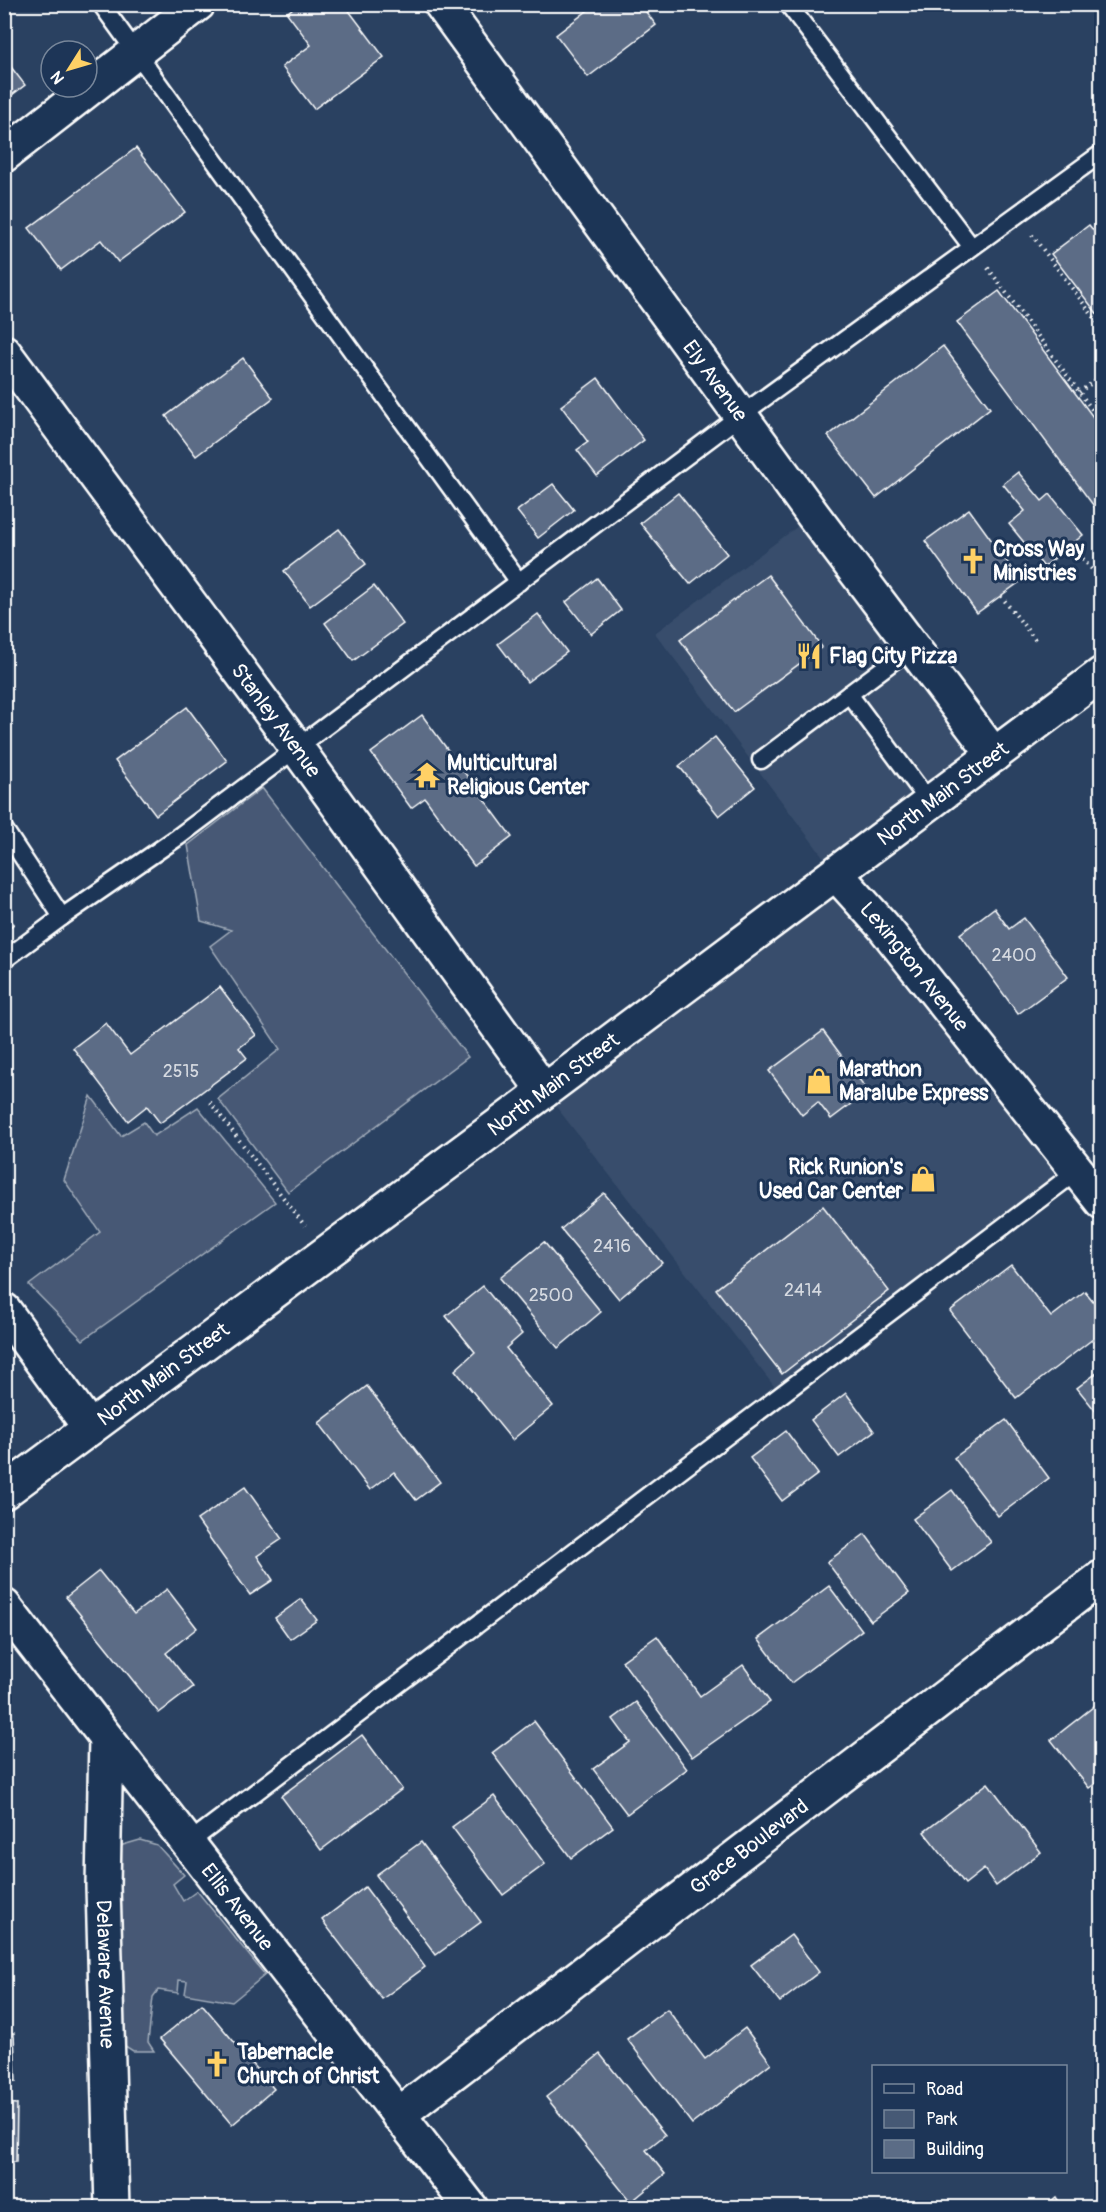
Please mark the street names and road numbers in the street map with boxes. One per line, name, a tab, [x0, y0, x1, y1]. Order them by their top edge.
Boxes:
street label: Ely Avenue	[677, 335, 754, 427]
street label: Stanley Avenue	[225, 658, 327, 783]
street label: North Main Street	[872, 735, 1014, 852]
street label: Lexington Avenue	[854, 896, 975, 1037]
street label: North Main Street	[482, 1026, 625, 1142]
street label: North Main Street	[92, 1316, 235, 1432]
street label: Grace Boulevard	[684, 1793, 814, 1901]
street label: Ellis Avenue	[195, 1858, 280, 1957]
street label: Delaware Avenue	[90, 1899, 121, 2049]

